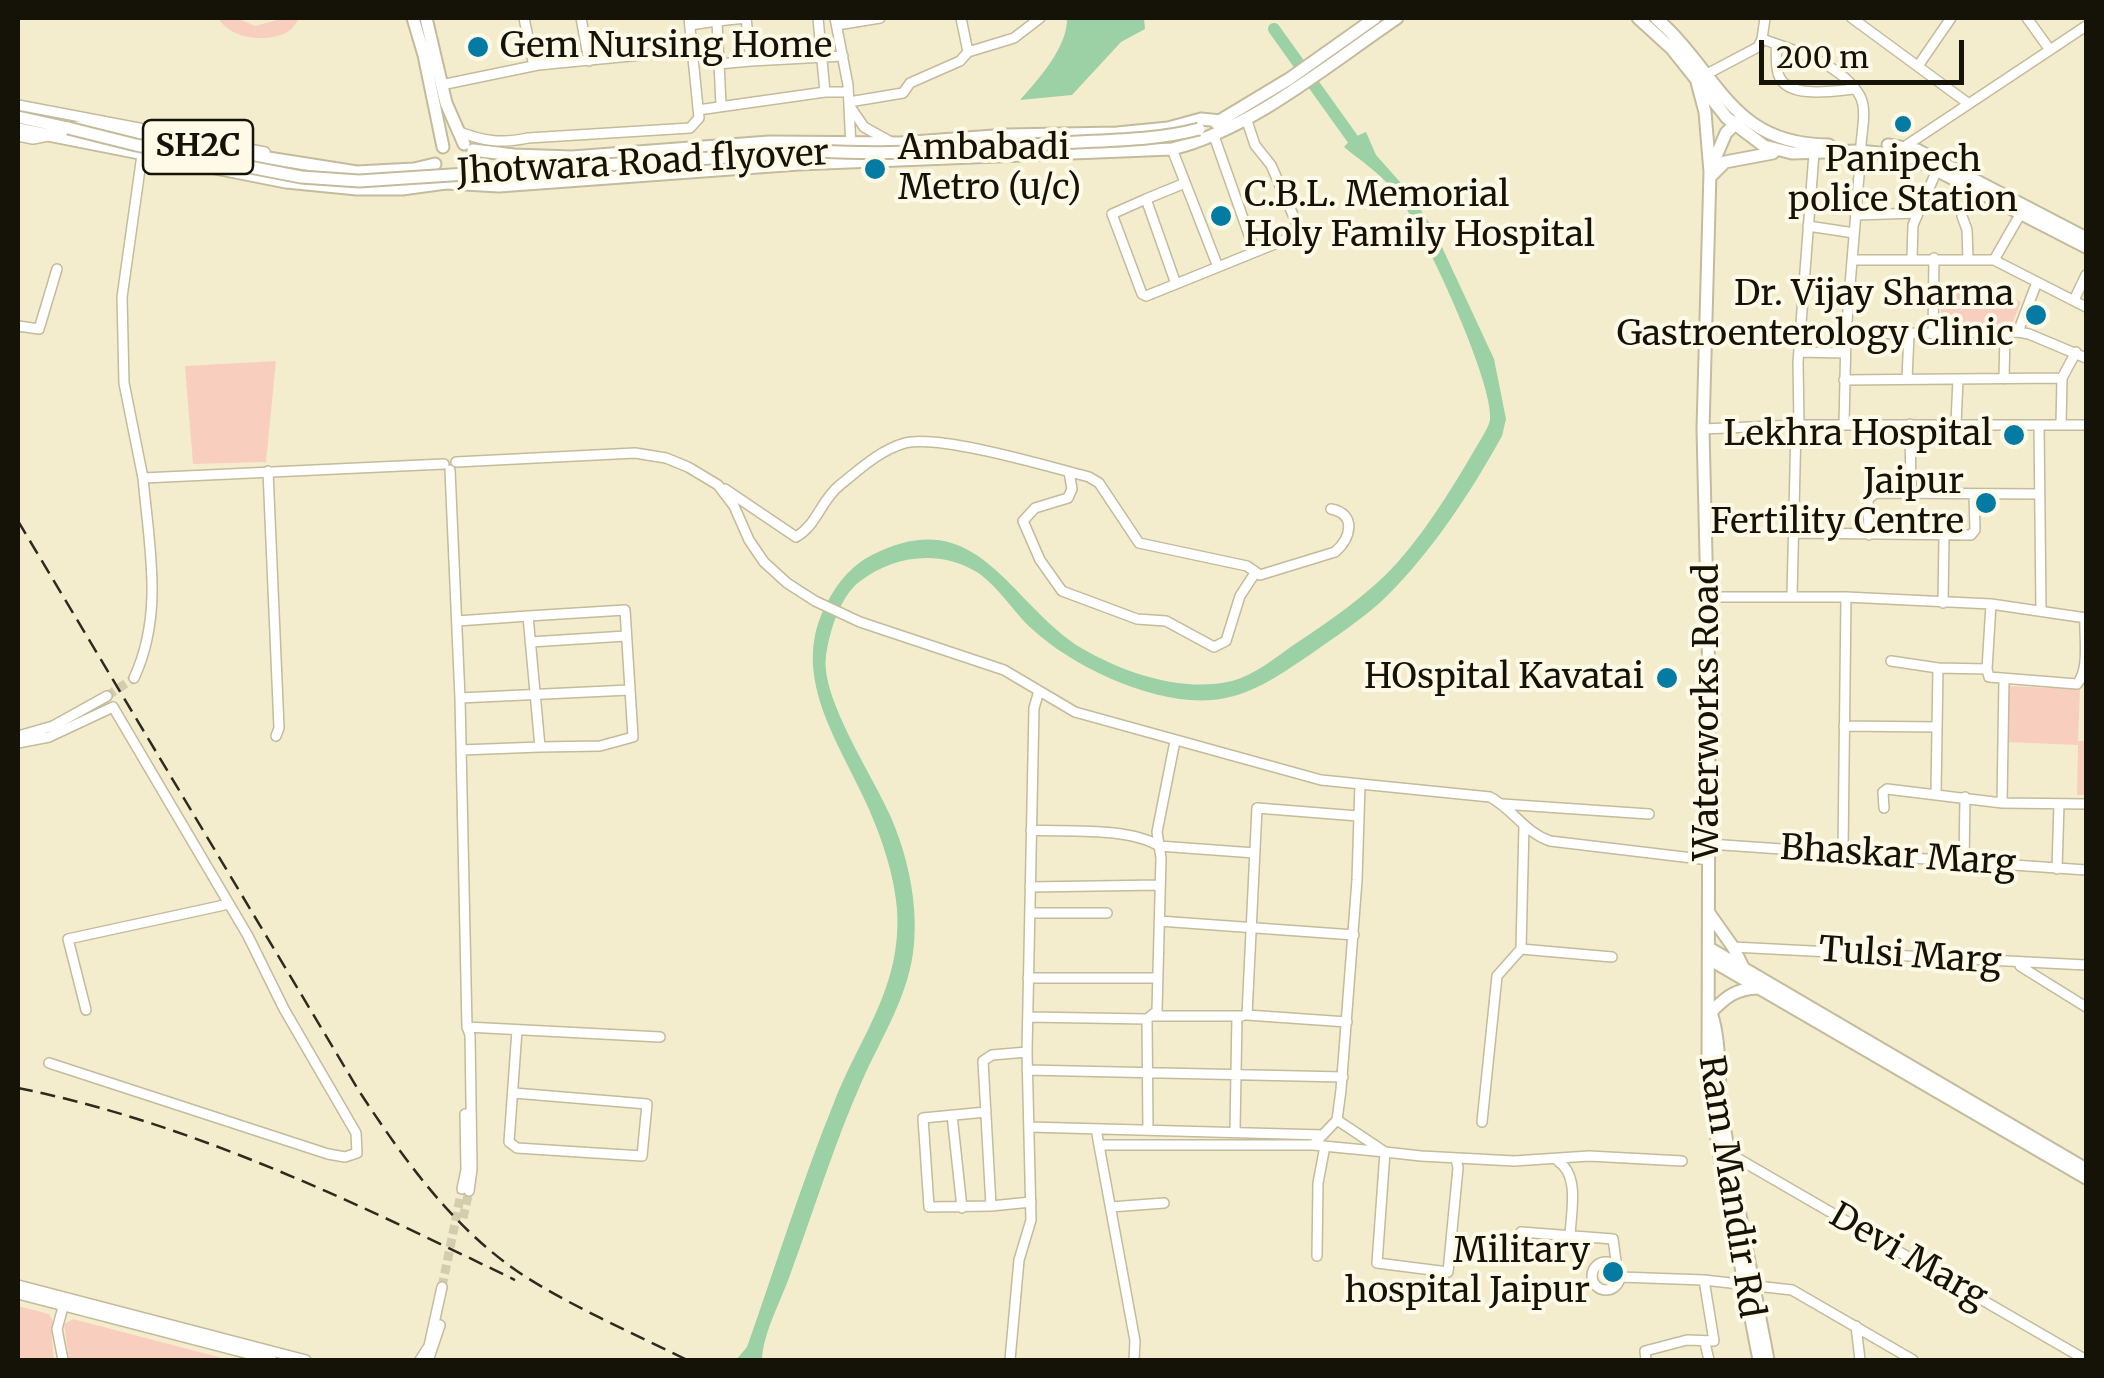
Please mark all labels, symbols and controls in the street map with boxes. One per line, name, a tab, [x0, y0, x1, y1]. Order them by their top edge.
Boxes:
scale bar	[1764, 20, 1969, 82]
place label: Gem Nursing Home	[500, 26, 832, 68]
marker: Gem Nursing Home	[465, 34, 491, 60]
text: 200 m	[1776, 38, 1869, 76]
marker: Panipech police Station	[1892, 113, 1914, 135]
road number: SH2C	[143, 120, 253, 174]
place label: Ambabadi Metro (u/c)	[898, 128, 1081, 210]
street label: Jhotwara Road flyover	[456, 133, 830, 195]
place label: Panipech police Station	[1788, 140, 2018, 222]
marker: Ambabadi Metro (u/c)	[862, 156, 888, 182]
place label: C.B.L. Memorial Holy Family Hospital	[1244, 175, 1595, 257]
marker: C.B.L. Memorial Holy Family Hospital	[1208, 203, 1234, 229]
place label: Dr. Vijay Sharma Gastroenterology Clinic	[1617, 274, 2014, 356]
marker: Dr. Vijay Sharma Gastroenterology Clinic	[2023, 302, 2049, 328]
place label: Lekhra Hospital	[1723, 414, 1992, 456]
marker: Lekhra Hospital	[2001, 422, 2027, 448]
place label: Jaipur Fertility Centre	[1710, 462, 1964, 544]
marker: Jaipur Fertility Centre	[1973, 490, 1999, 516]
street label: Waterworks Road	[1687, 564, 1729, 860]
place label: HOspital Kavatai	[1364, 657, 1644, 699]
marker: HOspital Kavatai	[1654, 665, 1680, 691]
street label: Bhaskar Marg	[1779, 828, 2017, 886]
street label: Tulsi Marg	[1817, 930, 2003, 984]
street label: Ram Mandir Rd	[1689, 1053, 1771, 1321]
street label: Devi Marg	[1822, 1195, 1994, 1319]
place label: Military hospital Jaipur	[1345, 1231, 1590, 1313]
marker: Military hospital Jaipur	[1600, 1259, 1626, 1285]

